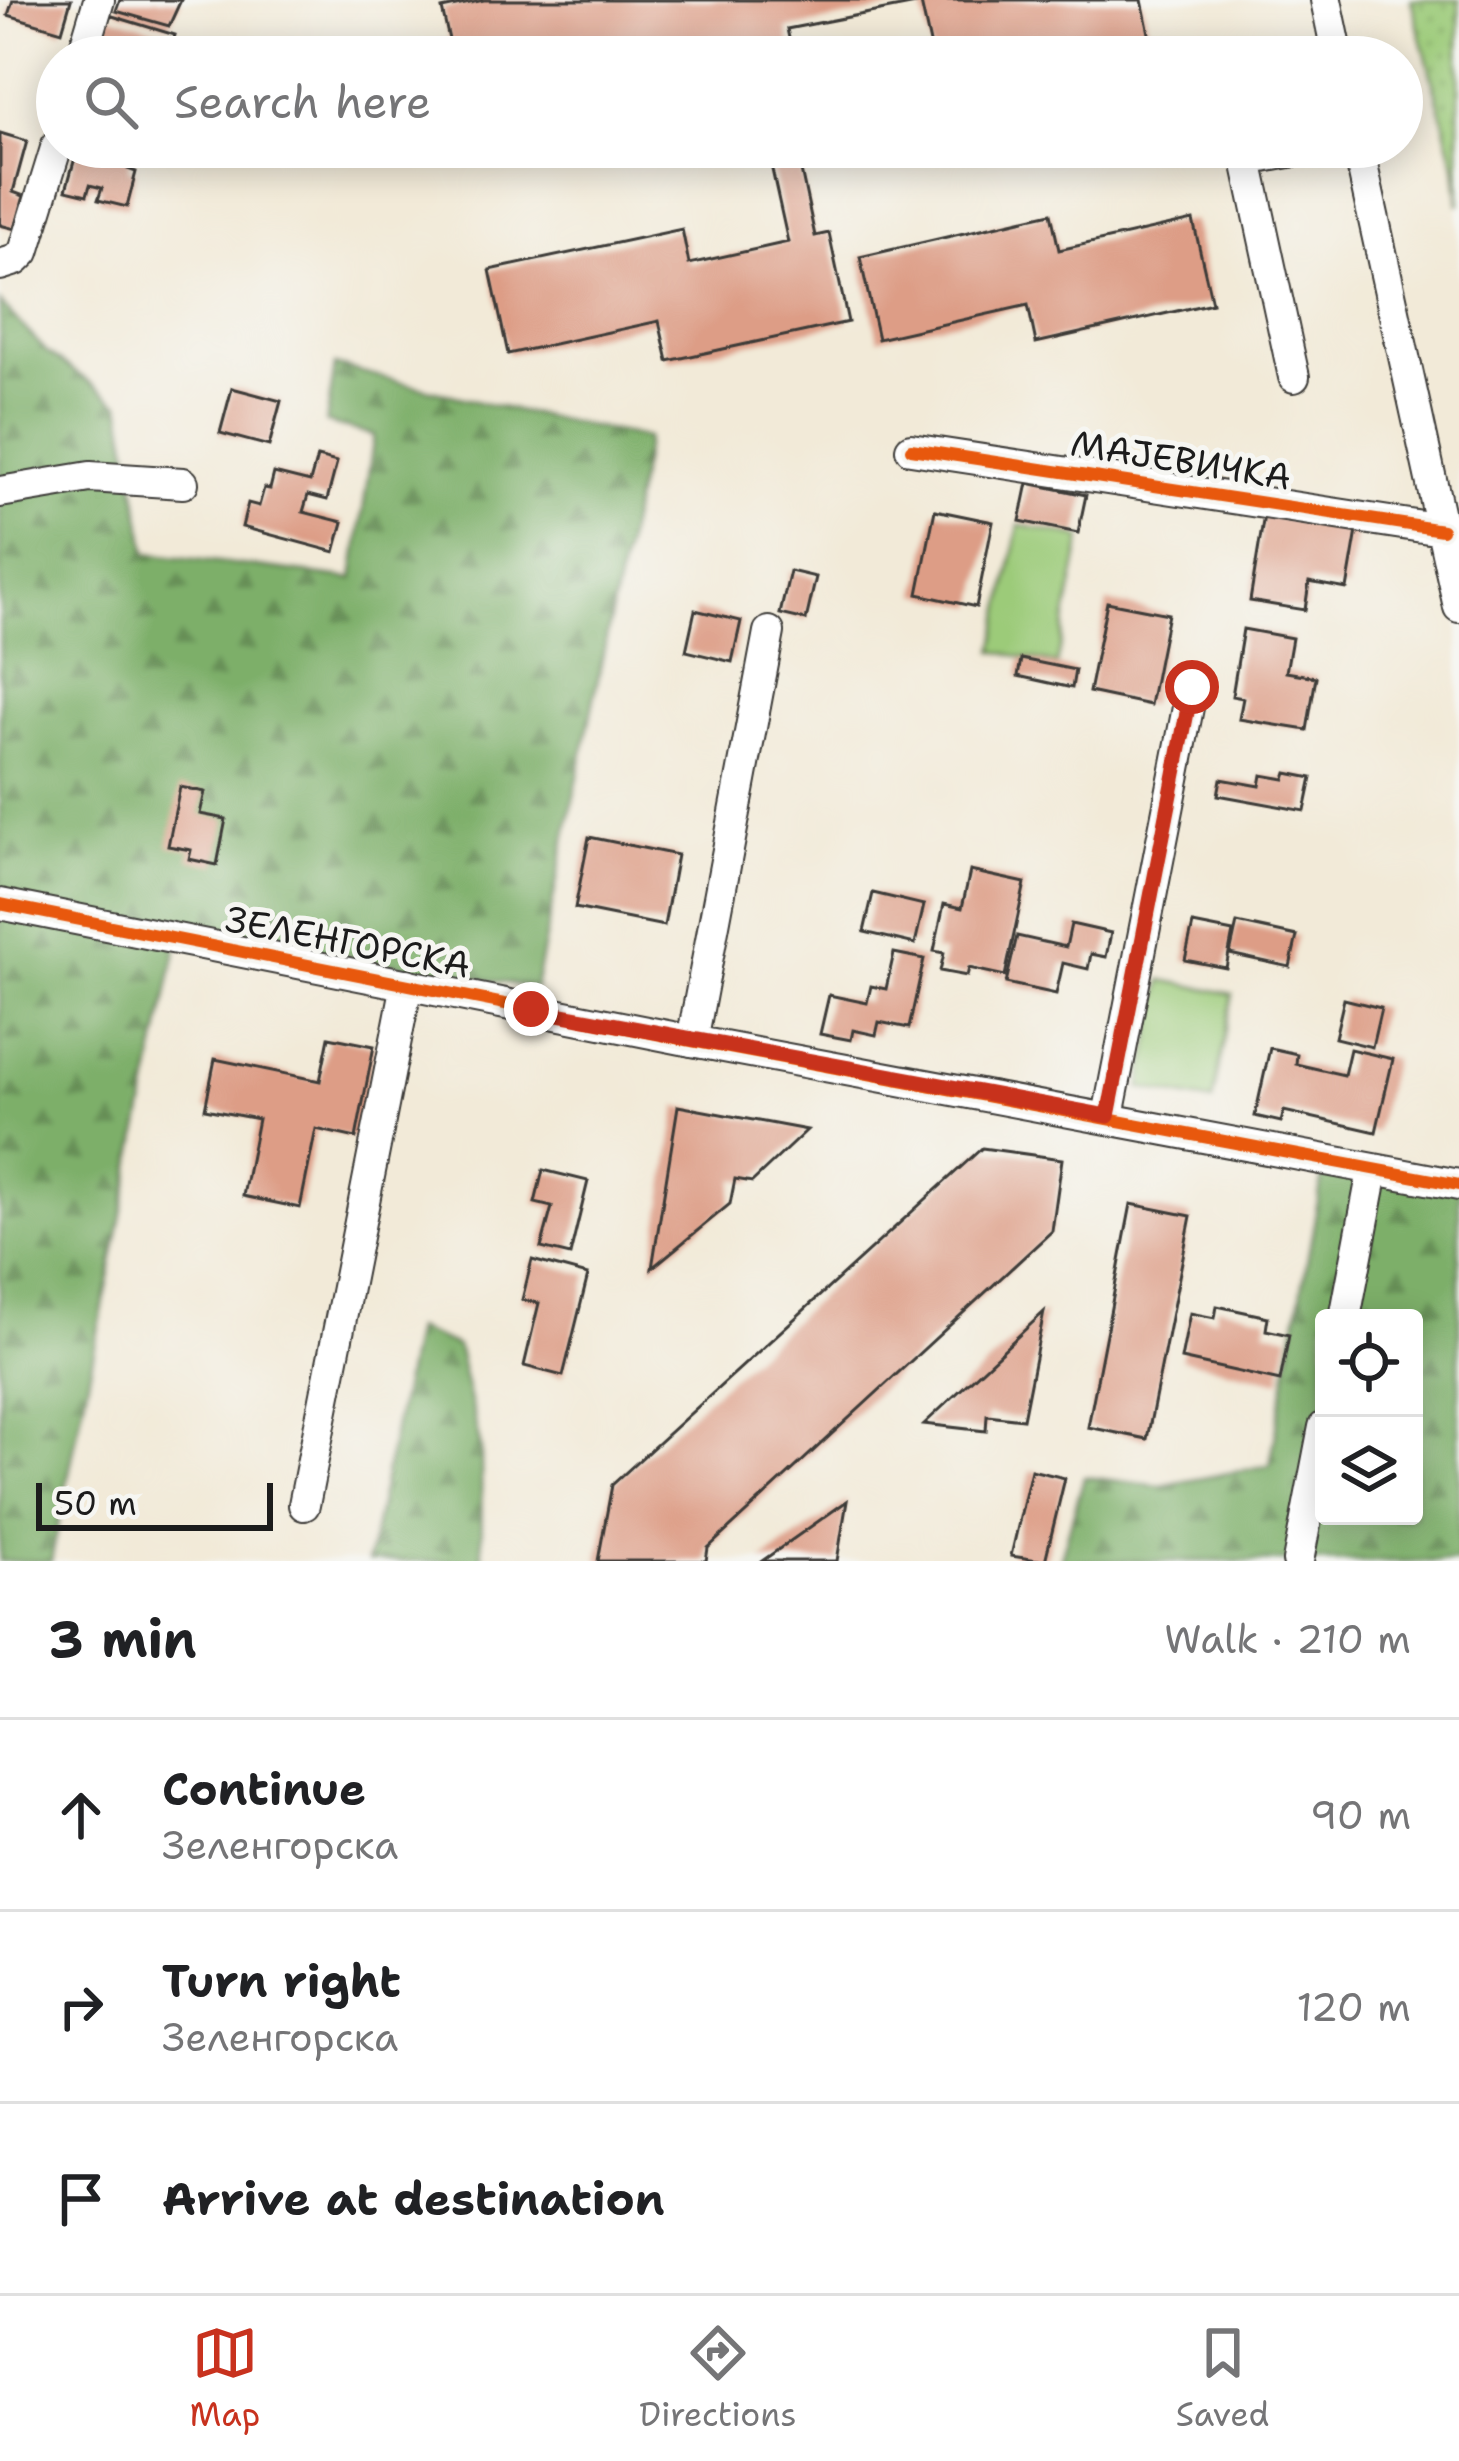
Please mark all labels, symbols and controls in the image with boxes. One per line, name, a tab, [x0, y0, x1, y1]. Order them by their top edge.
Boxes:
search box	[36, 36, 1423, 168]
icon: search	[78, 69, 144, 135]
text: Search here	[174, 72, 431, 132]
street label: МАЈЕВИЧКА	[1067, 418, 1295, 502]
route start	[1165, 660, 1219, 714]
street label: ЗЕЛЕНГОРСКА	[221, 894, 475, 990]
route end	[504, 982, 558, 1036]
map controls	[1315, 1309, 1423, 1525]
button: locate	[1315, 1309, 1423, 1417]
button: layers	[1315, 1417, 1423, 1525]
scale bar	[36, 1477, 273, 1530]
text: 50 m	[54, 1481, 137, 1526]
text: 3 min	[48, 1605, 197, 1673]
text: Walk · 210 m	[1164, 1613, 1411, 1665]
text: Continue	[162, 1759, 366, 1819]
icon: ahead	[48, 1782, 114, 1848]
text: 90 m	[1310, 1789, 1411, 1841]
text: Зеленгорска	[162, 1819, 398, 1871]
text: Turn right	[162, 1951, 401, 2011]
icon: right	[48, 1974, 114, 2040]
text: 120 m	[1296, 1981, 1411, 2033]
text: Зеленгорска	[162, 2011, 398, 2063]
icon: arrive	[48, 2166, 114, 2232]
text: Arrive at destination	[162, 2169, 665, 2229]
tab: Map	[190, 2320, 260, 2437]
tab: Directions	[639, 2320, 797, 2437]
tab: Saved	[1176, 2320, 1269, 2437]

